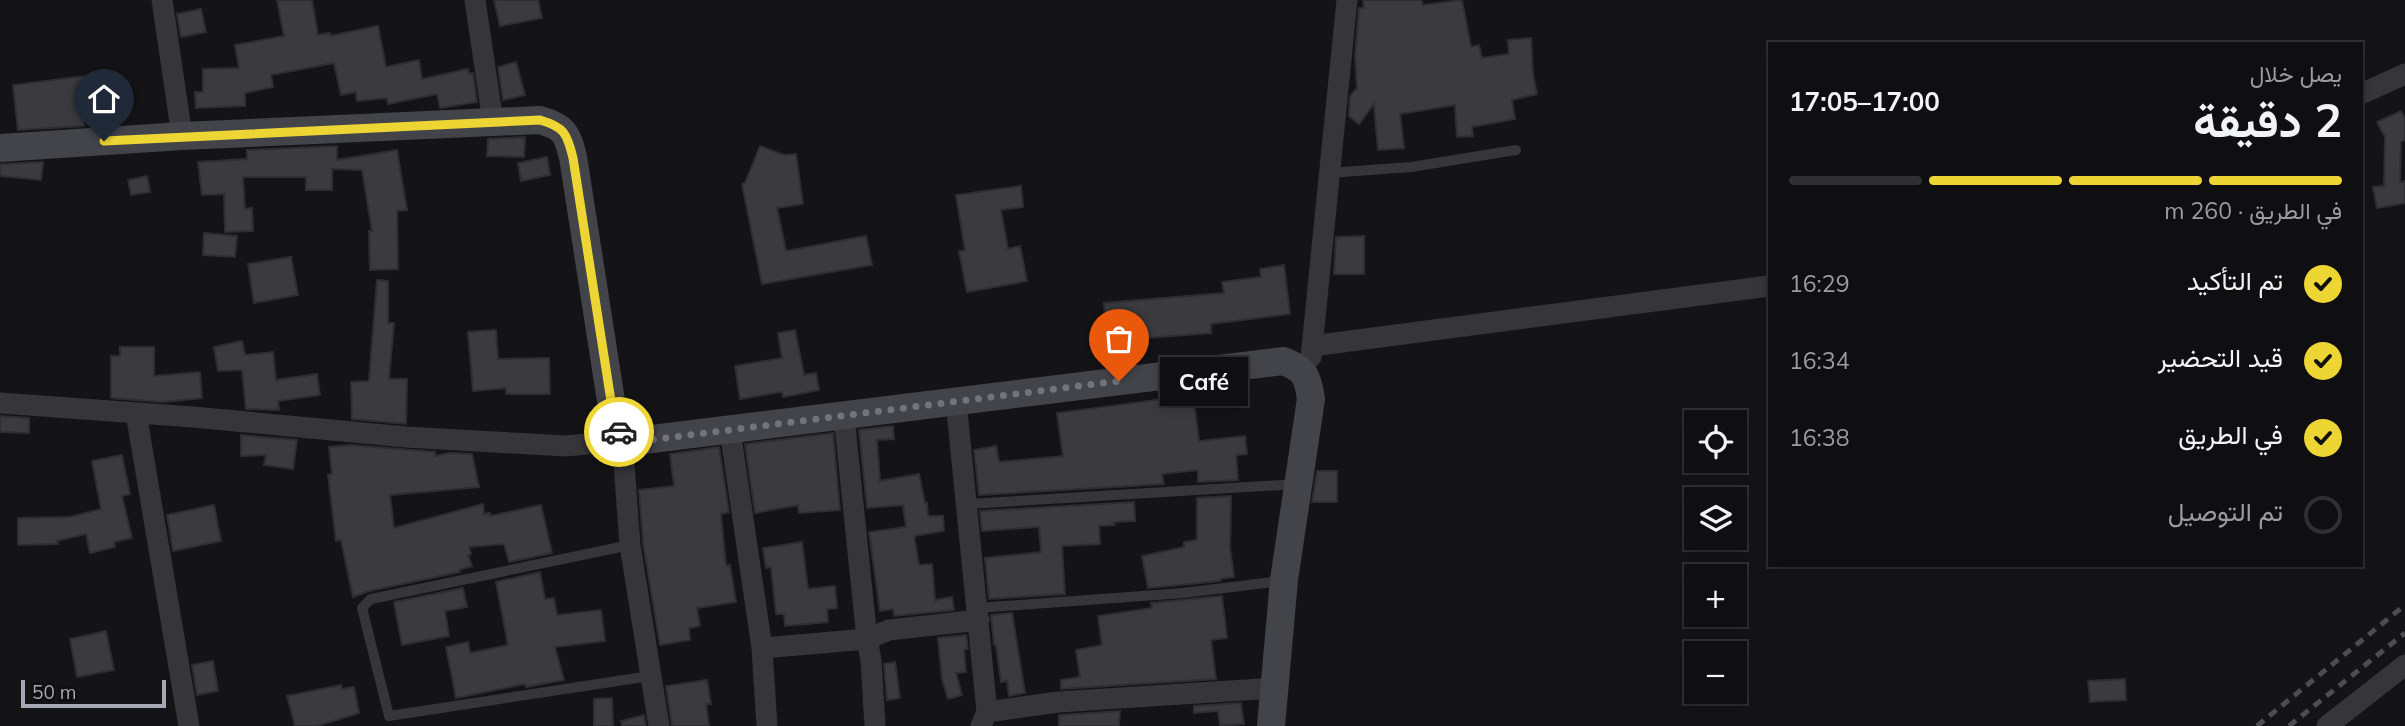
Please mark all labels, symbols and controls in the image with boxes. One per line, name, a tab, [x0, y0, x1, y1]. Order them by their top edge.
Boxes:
text: يصل خلال	[2250, 59, 2342, 88]
pin	[74, 69, 134, 141]
icon: home	[85, 80, 123, 118]
text: 17:00–17:05	[1789, 85, 1940, 118]
text: 2 دقيقة	[2193, 91, 2342, 149]
text: في الطريق · 260 m	[2164, 196, 2342, 225]
text: تم التأكيد	[2187, 264, 2283, 297]
icon: check	[2304, 265, 2342, 303]
text: 16:29	[1789, 269, 1849, 298]
pin	[1089, 309, 1149, 381]
icon: bag	[1100, 320, 1138, 358]
text: قيد التحضير	[2158, 341, 2283, 374]
icon: check	[2304, 342, 2342, 380]
text: 16:34	[1789, 346, 1849, 375]
callout: Café	[1161, 356, 1248, 406]
text: Café	[1179, 367, 1229, 396]
courier	[584, 397, 654, 467]
map controls	[1684, 410, 1747, 704]
button: locate	[1684, 410, 1747, 473]
icon: car	[600, 413, 638, 451]
text: في الطريق	[2178, 418, 2283, 451]
icon: check	[2304, 419, 2342, 457]
text: 16:38	[1789, 423, 1849, 452]
button: layers	[1684, 487, 1747, 550]
text: تم التوصيل	[2168, 495, 2283, 528]
button: +	[1684, 564, 1747, 627]
button: −	[1684, 641, 1747, 704]
scale bar	[21, 677, 166, 709]
text: 50 m	[32, 680, 76, 704]

